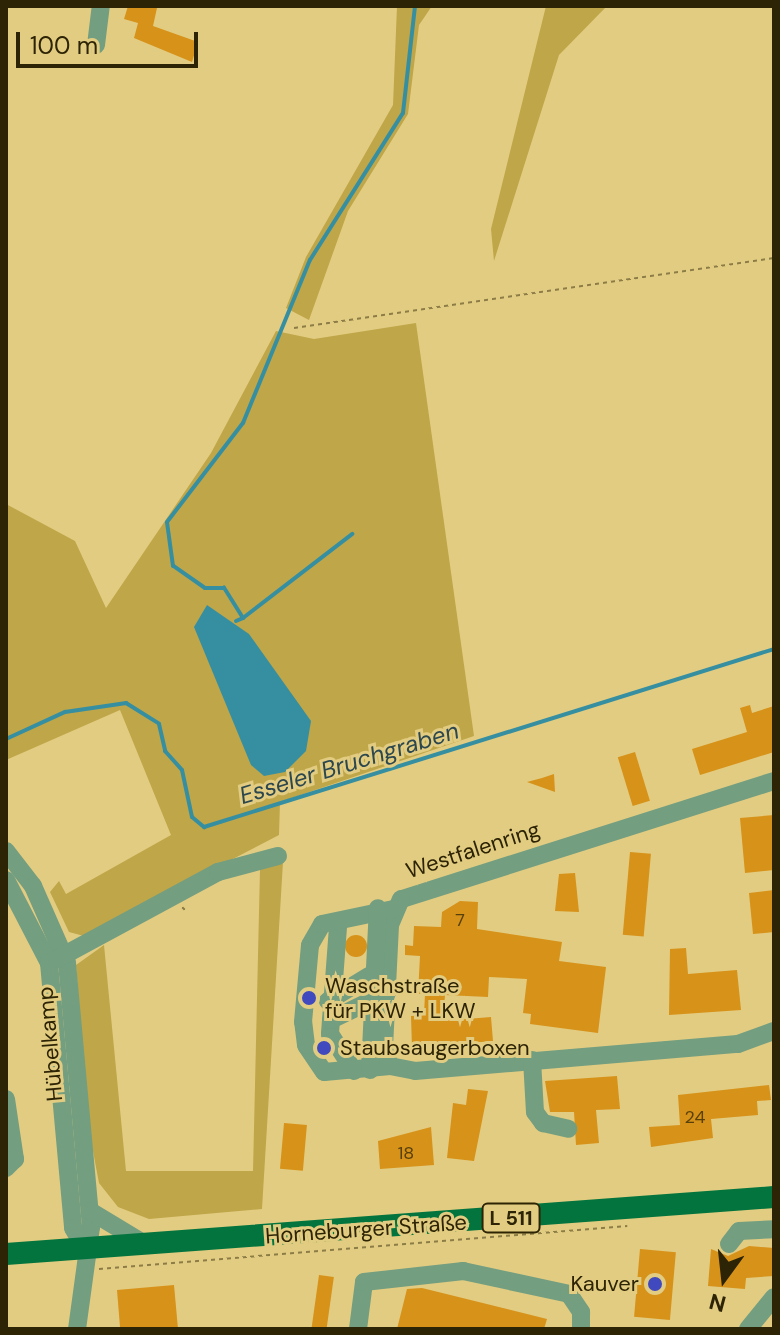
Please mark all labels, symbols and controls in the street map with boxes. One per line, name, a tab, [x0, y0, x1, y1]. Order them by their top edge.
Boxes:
scale bar	[20, 16, 202, 66]
text: 100 m	[30, 30, 98, 61]
water label: Esseler Bruchgraben	[236, 716, 462, 810]
street label: Westfalenring	[403, 816, 543, 884]
house number: 7	[455, 909, 465, 931]
place label: Waschstraße für PKW + LKW	[325, 972, 476, 1024]
street label: Hübelkamp	[32, 986, 68, 1102]
marker: Waschstraße für PKW + LKW	[300, 989, 318, 1007]
place label: Staubsaugerboxen	[340, 1035, 530, 1061]
marker: Staubsaugerboxen	[315, 1039, 333, 1057]
house number: 24	[685, 1106, 705, 1128]
house number: 18	[398, 1142, 414, 1164]
road number: L 511	[481, 1202, 541, 1234]
street label: Horneburger Straße	[264, 1209, 468, 1249]
north arrow	[684, 1239, 764, 1319]
place label: Kauver	[570, 1271, 639, 1297]
marker: Kauver	[646, 1275, 664, 1293]
text: N	[706, 1287, 729, 1319]

